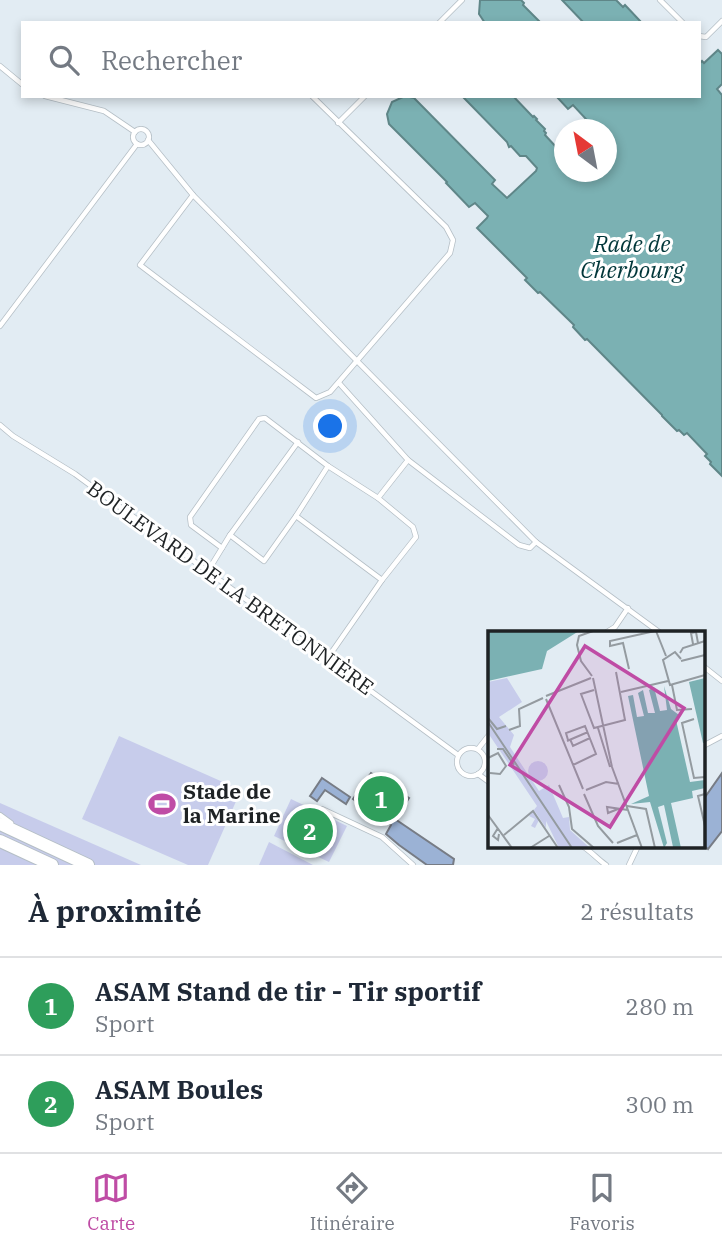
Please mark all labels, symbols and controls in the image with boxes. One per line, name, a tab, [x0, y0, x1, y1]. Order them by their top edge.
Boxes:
search box	[21, 21, 701, 98]
icon: search	[45, 41, 83, 79]
text: Rechercher	[101, 43, 242, 77]
north arrow	[554, 119, 617, 182]
water label: Rade de Cherbourg	[580, 228, 685, 284]
your location	[313, 409, 347, 443]
street label: BOULEVARD DE LA BRETONNIÈRE	[82, 474, 379, 701]
inset map	[488, 631, 704, 848]
pin: 1	[358, 773, 404, 825]
place label: Stade de la Marine	[183, 777, 281, 829]
sports icon: Stade de la Marine	[147, 789, 177, 819]
pin: 2	[287, 805, 333, 857]
text: À proximité	[28, 891, 202, 930]
text: 2 résultats	[580, 896, 694, 926]
text: ASAM Stand de tir - Tir sportif	[95, 974, 481, 1008]
text: 1	[44, 991, 58, 1021]
text: 280 m	[625, 991, 694, 1021]
text: Sport	[95, 1008, 154, 1038]
text: ASAM Boules	[95, 1072, 263, 1106]
text: 2	[44, 1089, 58, 1119]
text: 300 m	[625, 1089, 694, 1119]
text: Sport	[95, 1106, 154, 1136]
tab: Carte	[87, 1169, 135, 1235]
tab: Itinéraire	[310, 1169, 395, 1235]
tab: Favoris	[569, 1169, 635, 1235]

